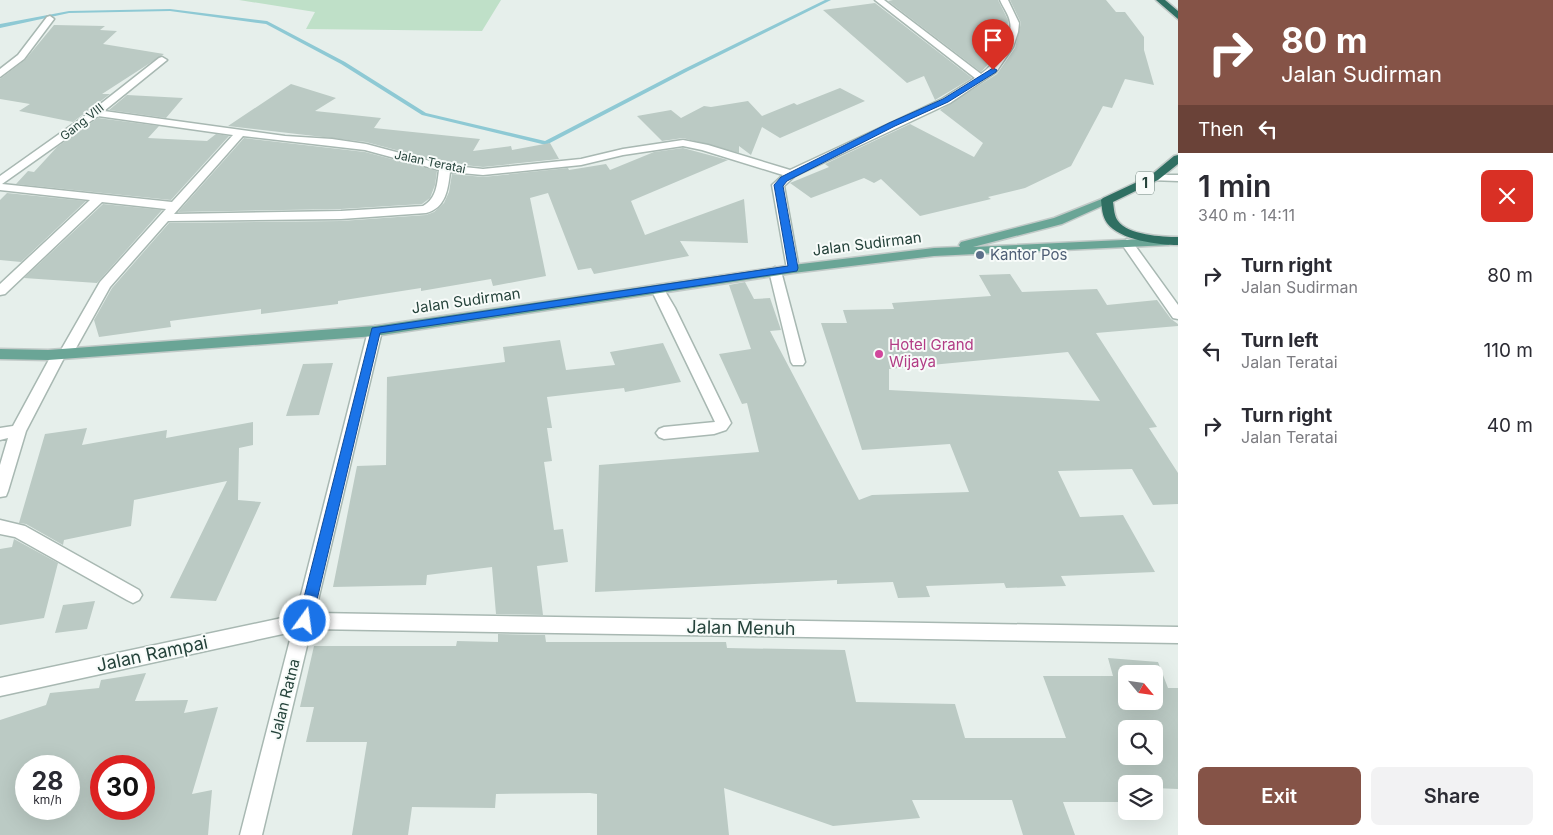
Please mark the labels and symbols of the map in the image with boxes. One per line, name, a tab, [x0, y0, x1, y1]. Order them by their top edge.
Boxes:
pin	[972, 19, 1014, 70]
street label: Gang VIII	[57, 100, 107, 143]
street label: Jalan Teratai	[393, 147, 467, 176]
road number: 1	[1136, 172, 1154, 194]
street label: Jalan Sudirman	[811, 227, 923, 260]
place label: Kantor Pos	[990, 245, 1067, 264]
marker: Kantor Pos	[974, 249, 986, 261]
street label: Jalan Sudirman	[410, 283, 522, 318]
place label: Hotel Grand Wijaya	[889, 335, 974, 371]
marker: Hotel Grand Wijaya	[873, 348, 885, 360]
position arrow	[278, 594, 330, 646]
street label: Jalan Menuh	[686, 616, 796, 639]
street label: Jalan Rampai	[94, 631, 210, 676]
street label: Jalan Ratna	[265, 657, 304, 741]
north arrow	[1118, 665, 1162, 710]
speed limit sign: 30	[90, 755, 155, 820]

